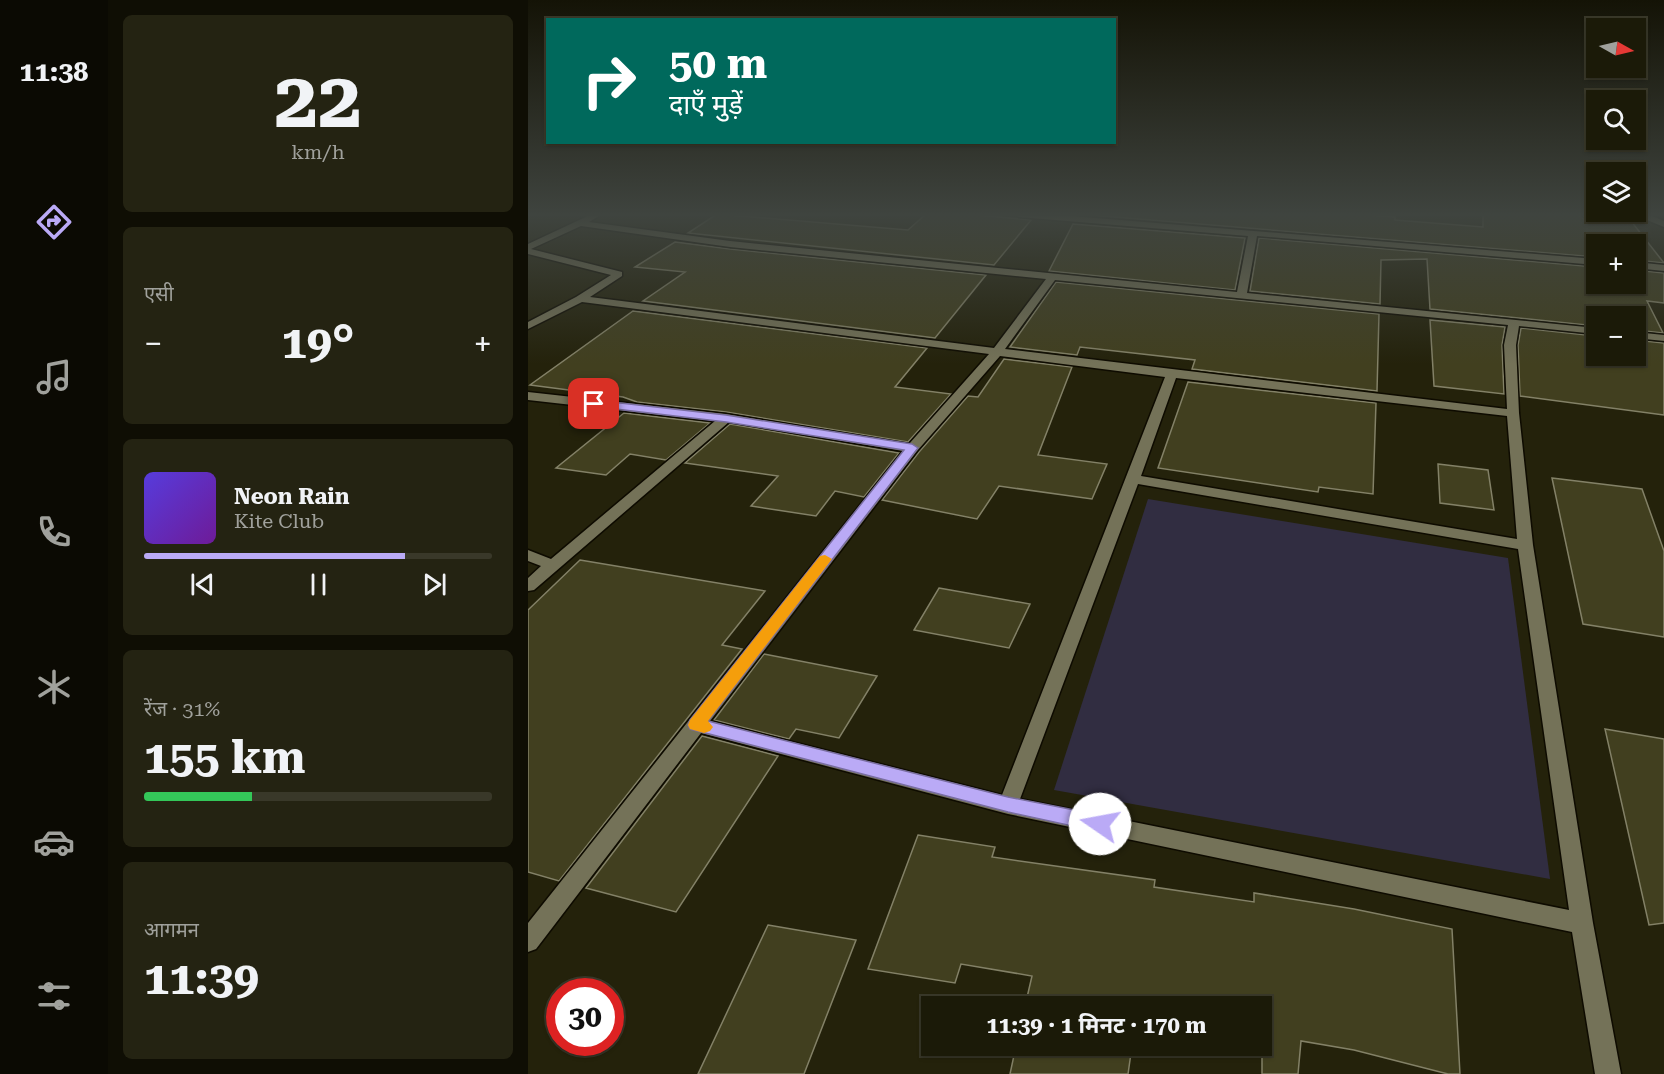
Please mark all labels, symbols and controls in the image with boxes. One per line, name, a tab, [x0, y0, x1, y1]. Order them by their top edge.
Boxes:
north arrow	[1586, 18, 1646, 78]
map controls	[1586, 18, 1646, 366]
text: 50 m	[669, 39, 767, 88]
icon: right	[570, 42, 648, 120]
text: 22	[274, 55, 362, 146]
text: 11:38	[20, 56, 88, 88]
text: दाएँ मुड़ें	[669, 89, 743, 121]
button: search	[1586, 90, 1646, 150]
text: km/h	[291, 140, 345, 164]
button: layers	[1586, 162, 1646, 222]
icon: directions	[33, 201, 75, 243]
button: +	[1586, 234, 1646, 294]
text: एसी	[144, 282, 174, 306]
button: −	[1586, 306, 1646, 366]
text: 19°	[282, 316, 354, 369]
text: −	[144, 324, 162, 363]
text: +	[474, 324, 492, 363]
icon: music	[33, 356, 75, 398]
pin	[568, 378, 619, 429]
icon: arrive	[577, 387, 610, 420]
text: Neon Rain	[234, 484, 349, 509]
text: Kite Club	[234, 509, 324, 533]
icon: phone	[33, 511, 75, 553]
icon: previous	[186, 568, 219, 601]
icon: pause	[302, 568, 335, 601]
icon: next	[418, 568, 451, 601]
icon: climate	[33, 666, 75, 708]
text: रेंज · 31%	[144, 697, 220, 721]
text: 155 km	[144, 731, 305, 784]
position arrow	[1068, 792, 1132, 856]
icon: car	[33, 821, 75, 863]
text: आगमन	[144, 918, 199, 942]
text: 11:39	[144, 952, 259, 1005]
icon: filters	[33, 975, 75, 1017]
speed limit sign: 30	[546, 978, 624, 1056]
text: 11:39 · 1 मिनट · 170 m	[987, 1013, 1206, 1038]

